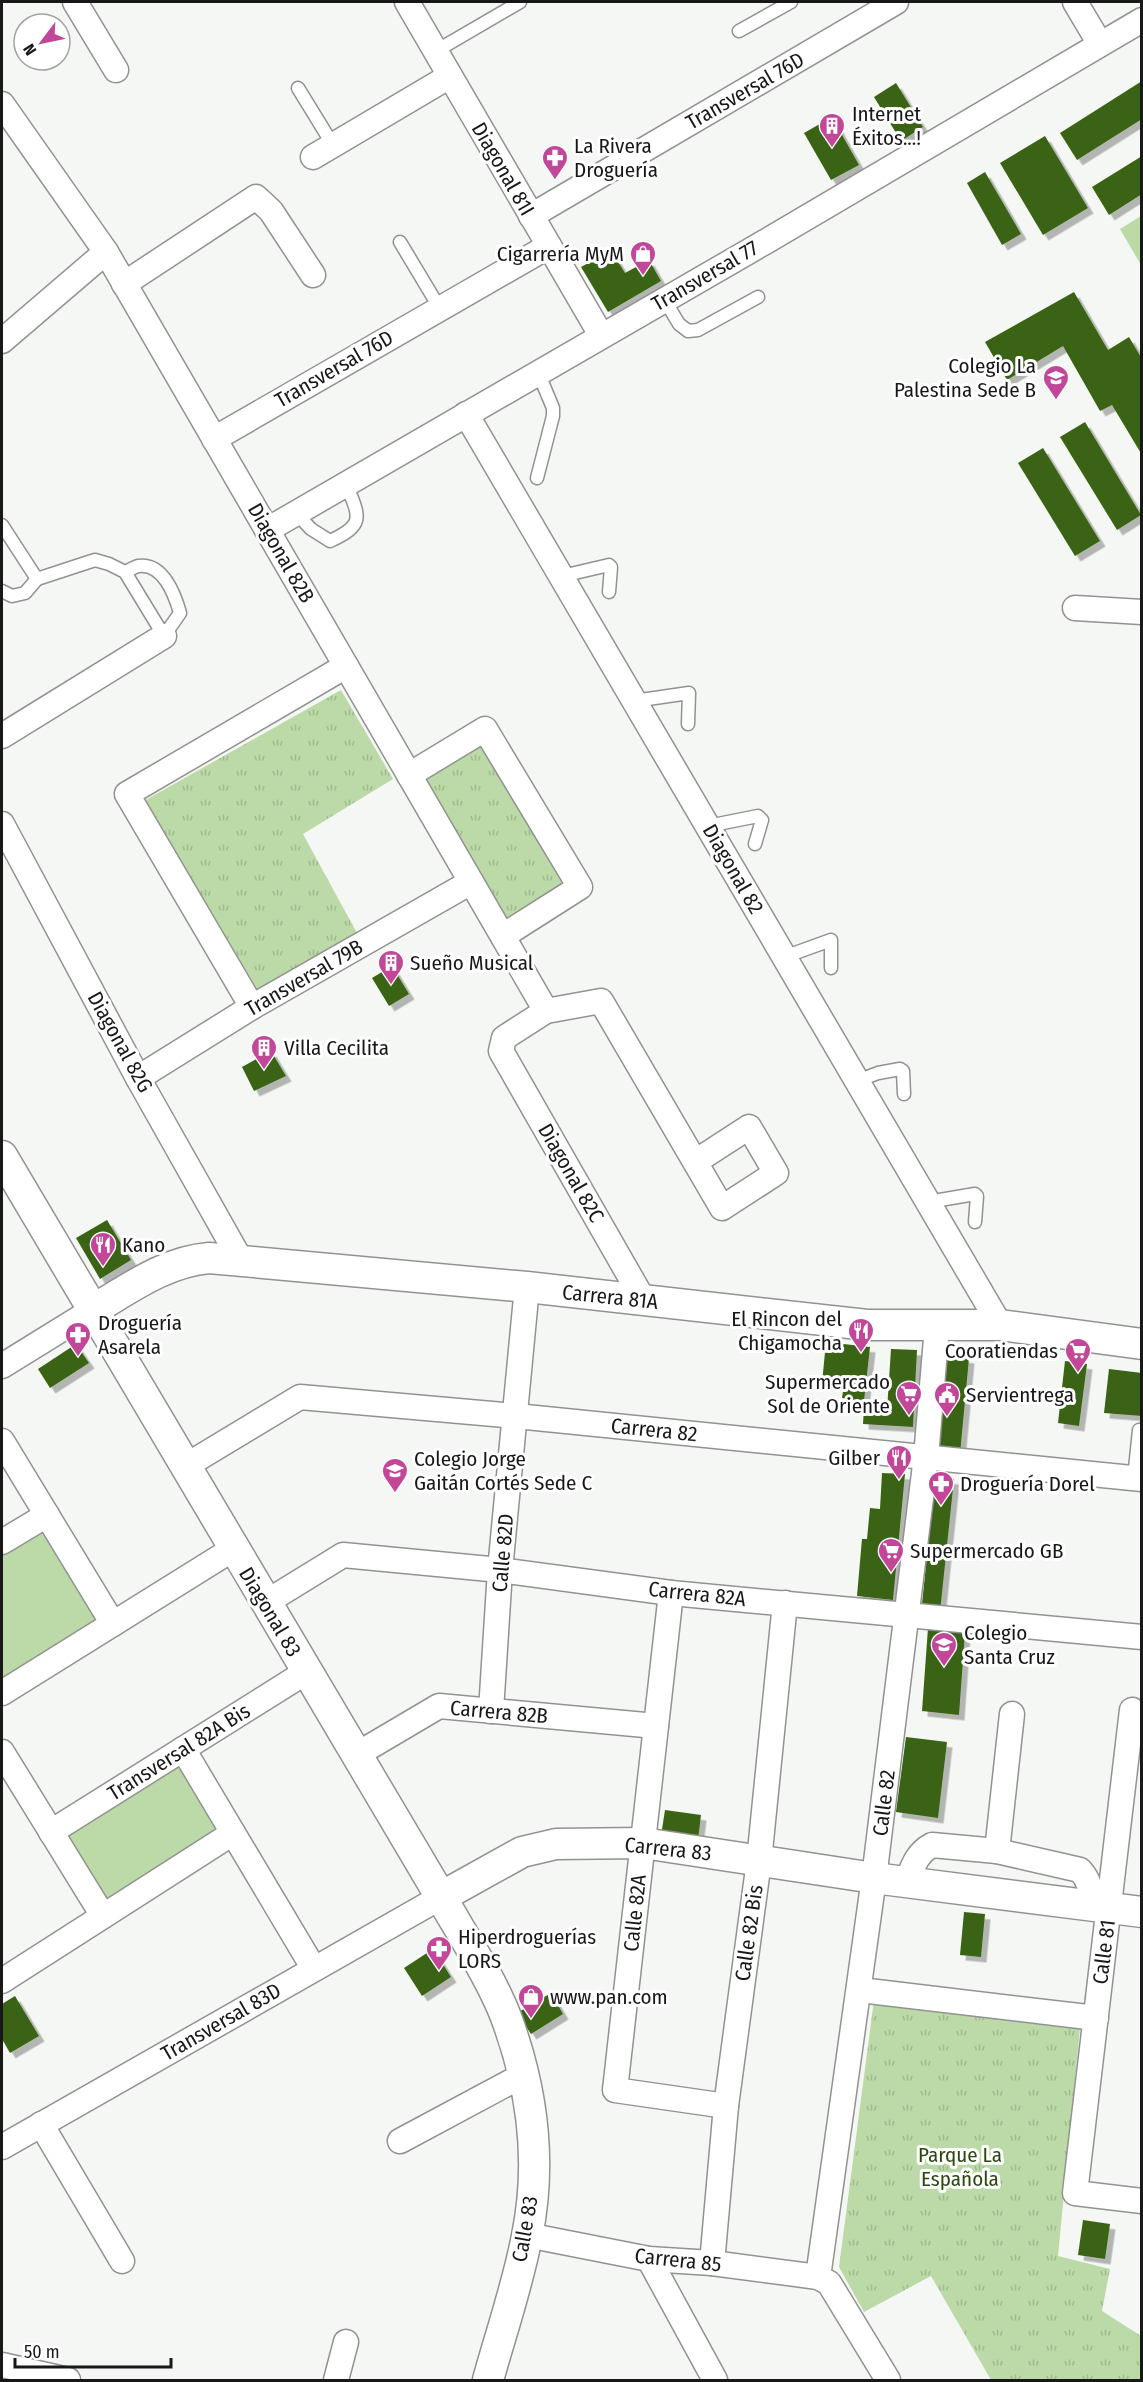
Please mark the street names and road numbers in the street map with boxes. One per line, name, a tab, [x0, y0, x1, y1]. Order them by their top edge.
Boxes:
street label: Transversal 76D	[681, 47, 809, 135]
street label: Diagonal 81I	[466, 118, 540, 220]
street label: Transversal 77	[647, 235, 763, 317]
street label: Transversal 76D	[270, 325, 398, 413]
street label: Diagonal 82B	[242, 498, 320, 608]
street label: Diagonal 82	[697, 819, 769, 919]
street label: Transversal 79B	[240, 934, 368, 1022]
street label: Diagonal 82G	[82, 987, 158, 1097]
street label: Diagonal 82C	[532, 1119, 610, 1227]
street label: Carrera 81A	[561, 1279, 659, 1315]
street label: Carrera 82	[610, 1413, 698, 1447]
street label: Calle 82D	[487, 1513, 519, 1593]
street label: Diagonal 83	[233, 1563, 307, 1661]
street label: Carrera 82A	[647, 1576, 747, 1612]
street label: Carrera 82B	[449, 1695, 549, 1729]
street label: Transversal 82A Bis	[103, 1698, 255, 1806]
street label: Calle 82	[867, 1768, 901, 1838]
street label: Carrera 83	[623, 1832, 713, 1866]
street label: Calle 82A	[618, 1873, 652, 1953]
street label: Calle 82 Bis	[729, 1883, 769, 1983]
street label: Calle 81	[1087, 1918, 1121, 1986]
street label: Transversal 83D	[156, 1977, 286, 2067]
street label: Calle 83	[506, 2194, 544, 2264]
street label: Carrera 85	[633, 2243, 723, 2277]

